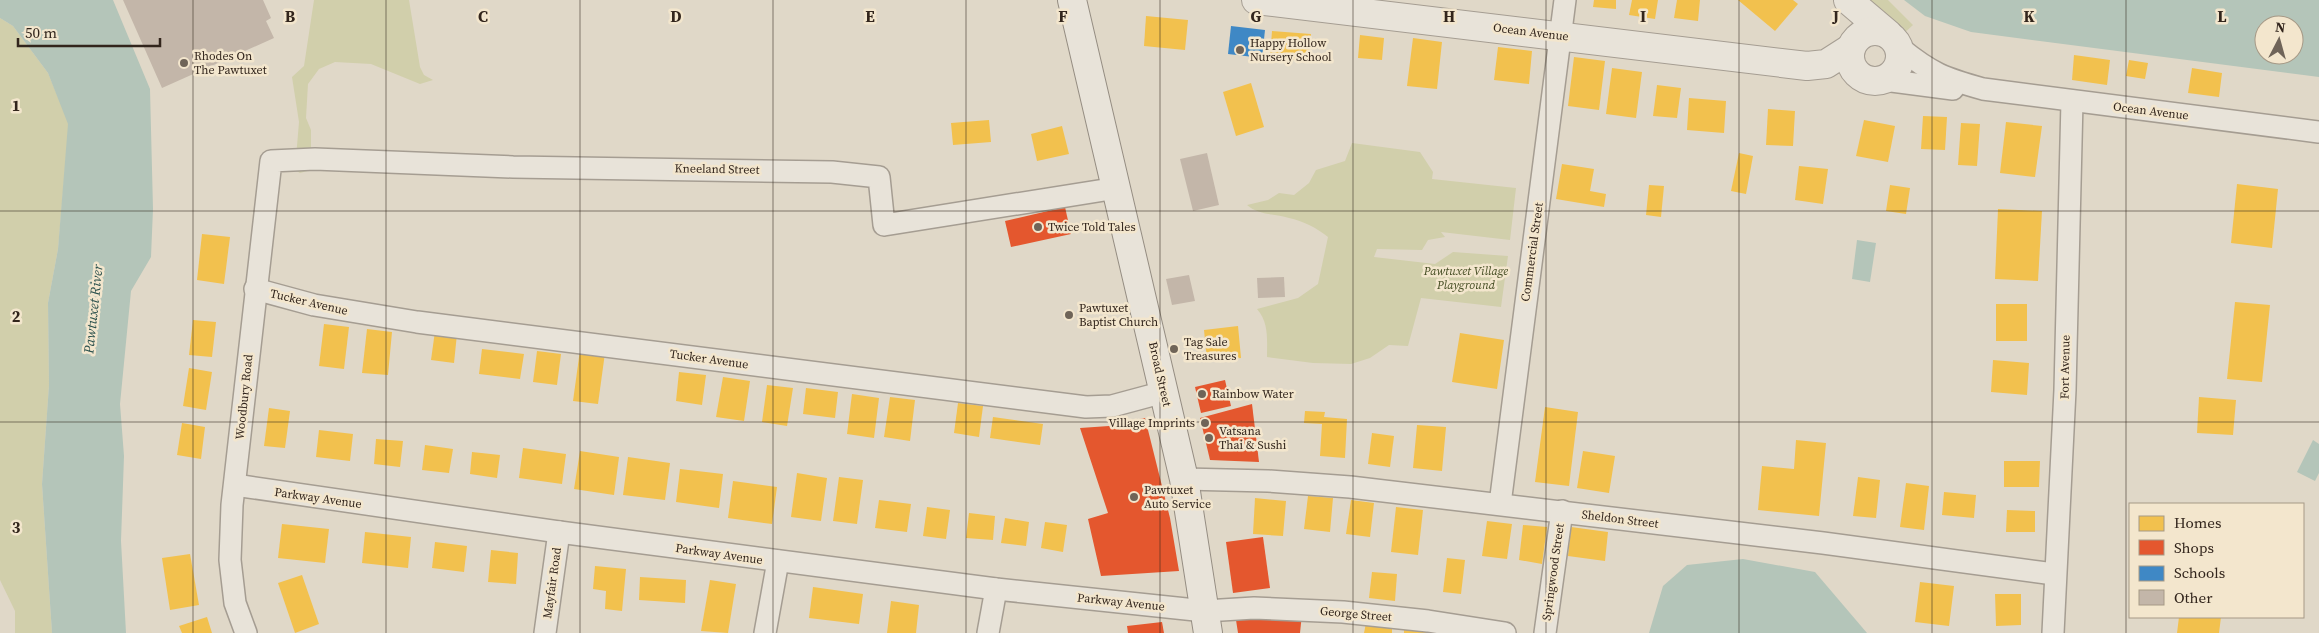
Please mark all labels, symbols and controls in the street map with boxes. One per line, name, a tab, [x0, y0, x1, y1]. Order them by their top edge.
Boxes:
text: B	[285, 5, 296, 27]
text: C	[478, 5, 488, 27]
text: D	[670, 5, 682, 27]
text: E	[865, 5, 875, 27]
text: F	[1058, 5, 1068, 27]
text: G	[1251, 5, 1262, 27]
text: H	[1443, 5, 1455, 27]
text: I	[1640, 5, 1646, 27]
text: J	[1832, 5, 1839, 27]
text: K	[2023, 5, 2035, 27]
text: L	[2217, 5, 2227, 27]
scale bar	[18, 15, 160, 47]
north arrow	[2254, 15, 2304, 65]
text: N	[2274, 17, 2286, 38]
street label: Ocean Avenue	[1492, 19, 1570, 45]
text: 50 m	[25, 22, 57, 43]
place label: Happy Hollow Nursery School	[1250, 35, 1332, 65]
marker: Happy Hollow Nursery School	[1234, 44, 1246, 56]
place label: Rhodes On The Pawtuxet	[194, 48, 267, 78]
marker: Rhodes On The Pawtuxet	[178, 57, 190, 69]
text: 1	[12, 94, 20, 116]
street label: Ocean Avenue	[2112, 98, 2190, 124]
street label: Kneeland Street	[674, 160, 760, 178]
street label: Commercial Street	[1517, 201, 1547, 303]
place label: Twice Told Tales	[1048, 219, 1136, 235]
marker: Twice Told Tales	[1032, 221, 1044, 233]
water label: Pawtuxet River	[78, 263, 108, 356]
park label: Pawtuxet Village Playground	[1423, 263, 1508, 293]
street label: Tucker Avenue	[269, 285, 349, 319]
place label: Pawtuxet Baptist Church	[1079, 300, 1158, 330]
text: 2	[12, 305, 21, 327]
marker: Pawtuxet Baptist Church	[1063, 309, 1075, 321]
place label: Tag Sale Treasures	[1184, 334, 1236, 364]
street label: Fort Avenue	[2056, 335, 2074, 399]
street label: Broad Street	[1145, 340, 1175, 408]
marker: Tag Sale Treasures	[1168, 343, 1180, 355]
street label: Tucker Avenue	[669, 346, 749, 372]
street label: Woodbury Road	[232, 353, 256, 441]
place label: Rainbow Water	[1212, 386, 1294, 402]
marker: Rainbow Water	[1196, 388, 1208, 400]
place label: Village Imprints	[1109, 415, 1195, 431]
marker: Village Imprints	[1199, 417, 1211, 429]
place label: Vatsana Thai & Sushi	[1219, 423, 1287, 453]
marker: Vatsana Thai & Sushi	[1203, 432, 1215, 444]
place label: Pawtuxet Auto Service	[1144, 482, 1211, 512]
street label: Parkway Avenue	[273, 484, 363, 512]
marker: Pawtuxet Auto Service	[1128, 491, 1140, 503]
legend	[2129, 503, 2304, 618]
street label: Sheldon Street	[1581, 506, 1659, 532]
text: Homes	[2174, 512, 2221, 533]
text: 3	[12, 516, 21, 538]
street label: Springwood Street	[1538, 522, 1568, 622]
text: Shops	[2174, 537, 2214, 558]
street label: Parkway Avenue	[674, 540, 764, 568]
street label: Mayfair Road	[539, 546, 565, 620]
text: Schools	[2174, 562, 2225, 583]
text: Other	[2174, 587, 2213, 608]
street label: Parkway Avenue	[1076, 589, 1166, 615]
street label: George Street	[1319, 603, 1393, 625]

